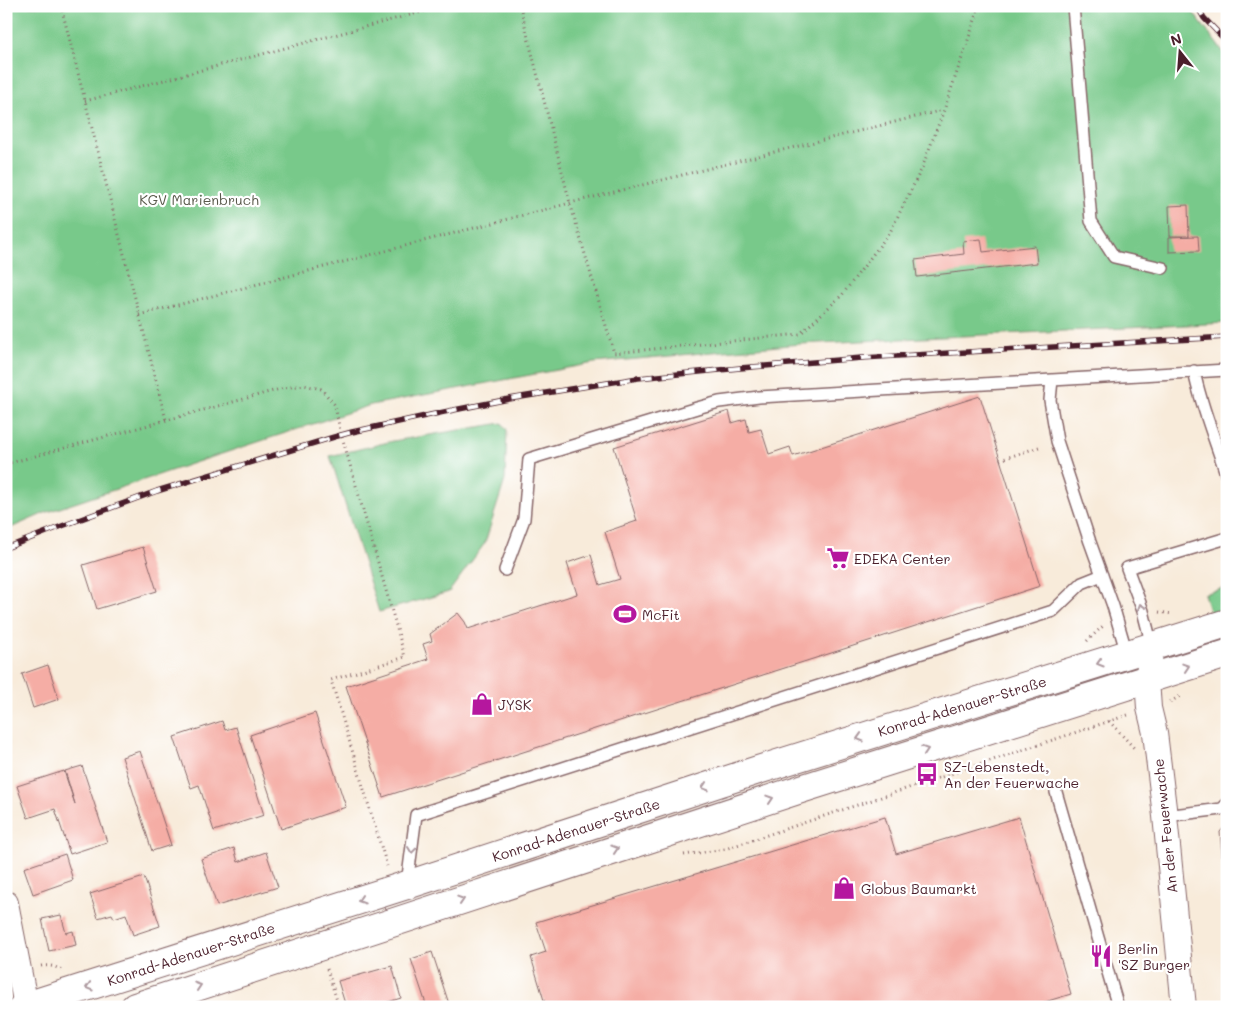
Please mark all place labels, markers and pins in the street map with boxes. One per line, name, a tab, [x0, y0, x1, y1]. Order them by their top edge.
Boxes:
supermarket icon: EDEKA Center	[825, 545, 851, 571]
place label: EDEKA Center	[854, 549, 951, 568]
sports icon: McFit	[612, 601, 638, 627]
place label: McFit	[642, 605, 680, 624]
shop icon: JYSK	[469, 691, 495, 717]
place label: JYSK	[498, 695, 532, 714]
place label: SZ-Lebenstedt, An der Feuerwache	[944, 757, 1079, 792]
bus stop icon: SZ-Lebenstedt, An der Feuerwache	[914, 761, 940, 787]
shop icon: Globus Baumarkt	[831, 875, 857, 901]
place label: Globus Baumarkt	[861, 879, 977, 898]
place label: Berlin 'SZ Burger	[1118, 939, 1190, 974]
restaurant icon: Berlin 'SZ Burger	[1088, 943, 1114, 969]

